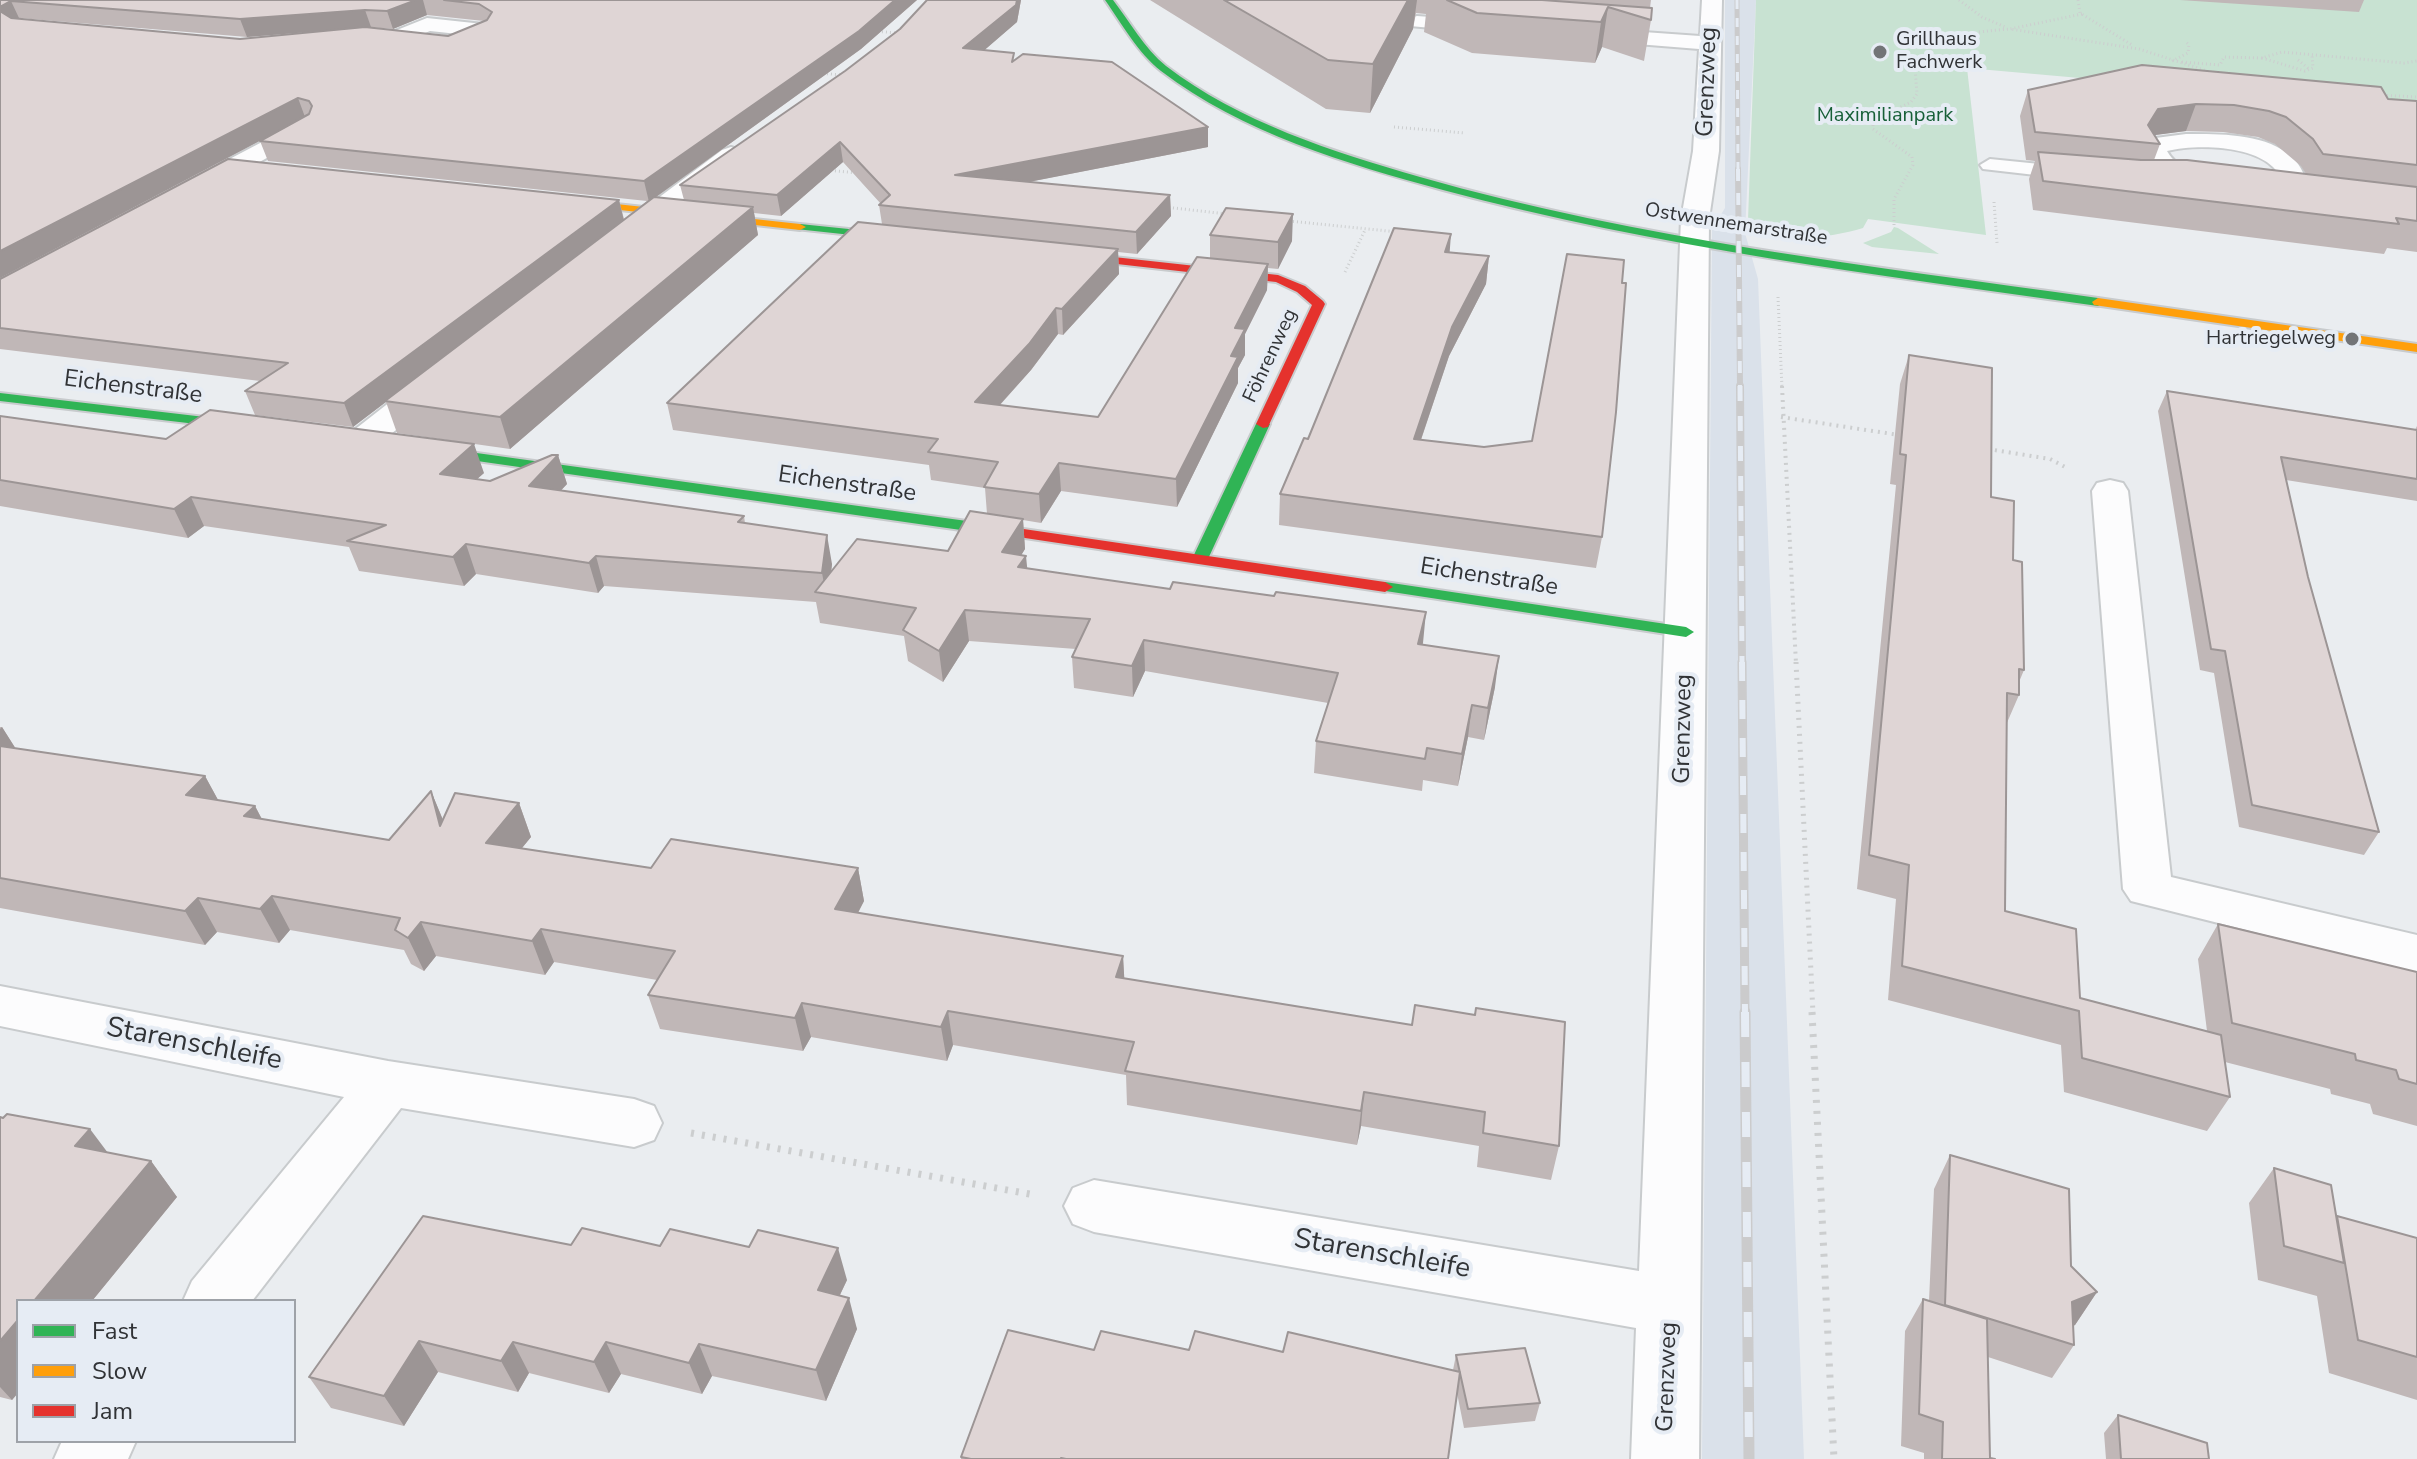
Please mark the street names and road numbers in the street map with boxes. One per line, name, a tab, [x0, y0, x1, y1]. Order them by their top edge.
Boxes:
street label: Grenzweg	[1692, 27, 1724, 137]
street label: Ostwennemarstraße	[1643, 199, 1829, 251]
street label: Föhrenweg	[1239, 305, 1303, 407]
street label: Eichenstraße	[62, 365, 204, 411]
street label: Eichenstraße	[776, 461, 918, 509]
street label: Eichenstraße	[1418, 553, 1560, 603]
street label: Grenzweg	[1669, 674, 1699, 784]
street label: Starenschleife	[103, 1012, 285, 1078]
street label: Starenschleife	[1291, 1223, 1473, 1287]
street label: Grenzweg	[1652, 1322, 1684, 1432]

